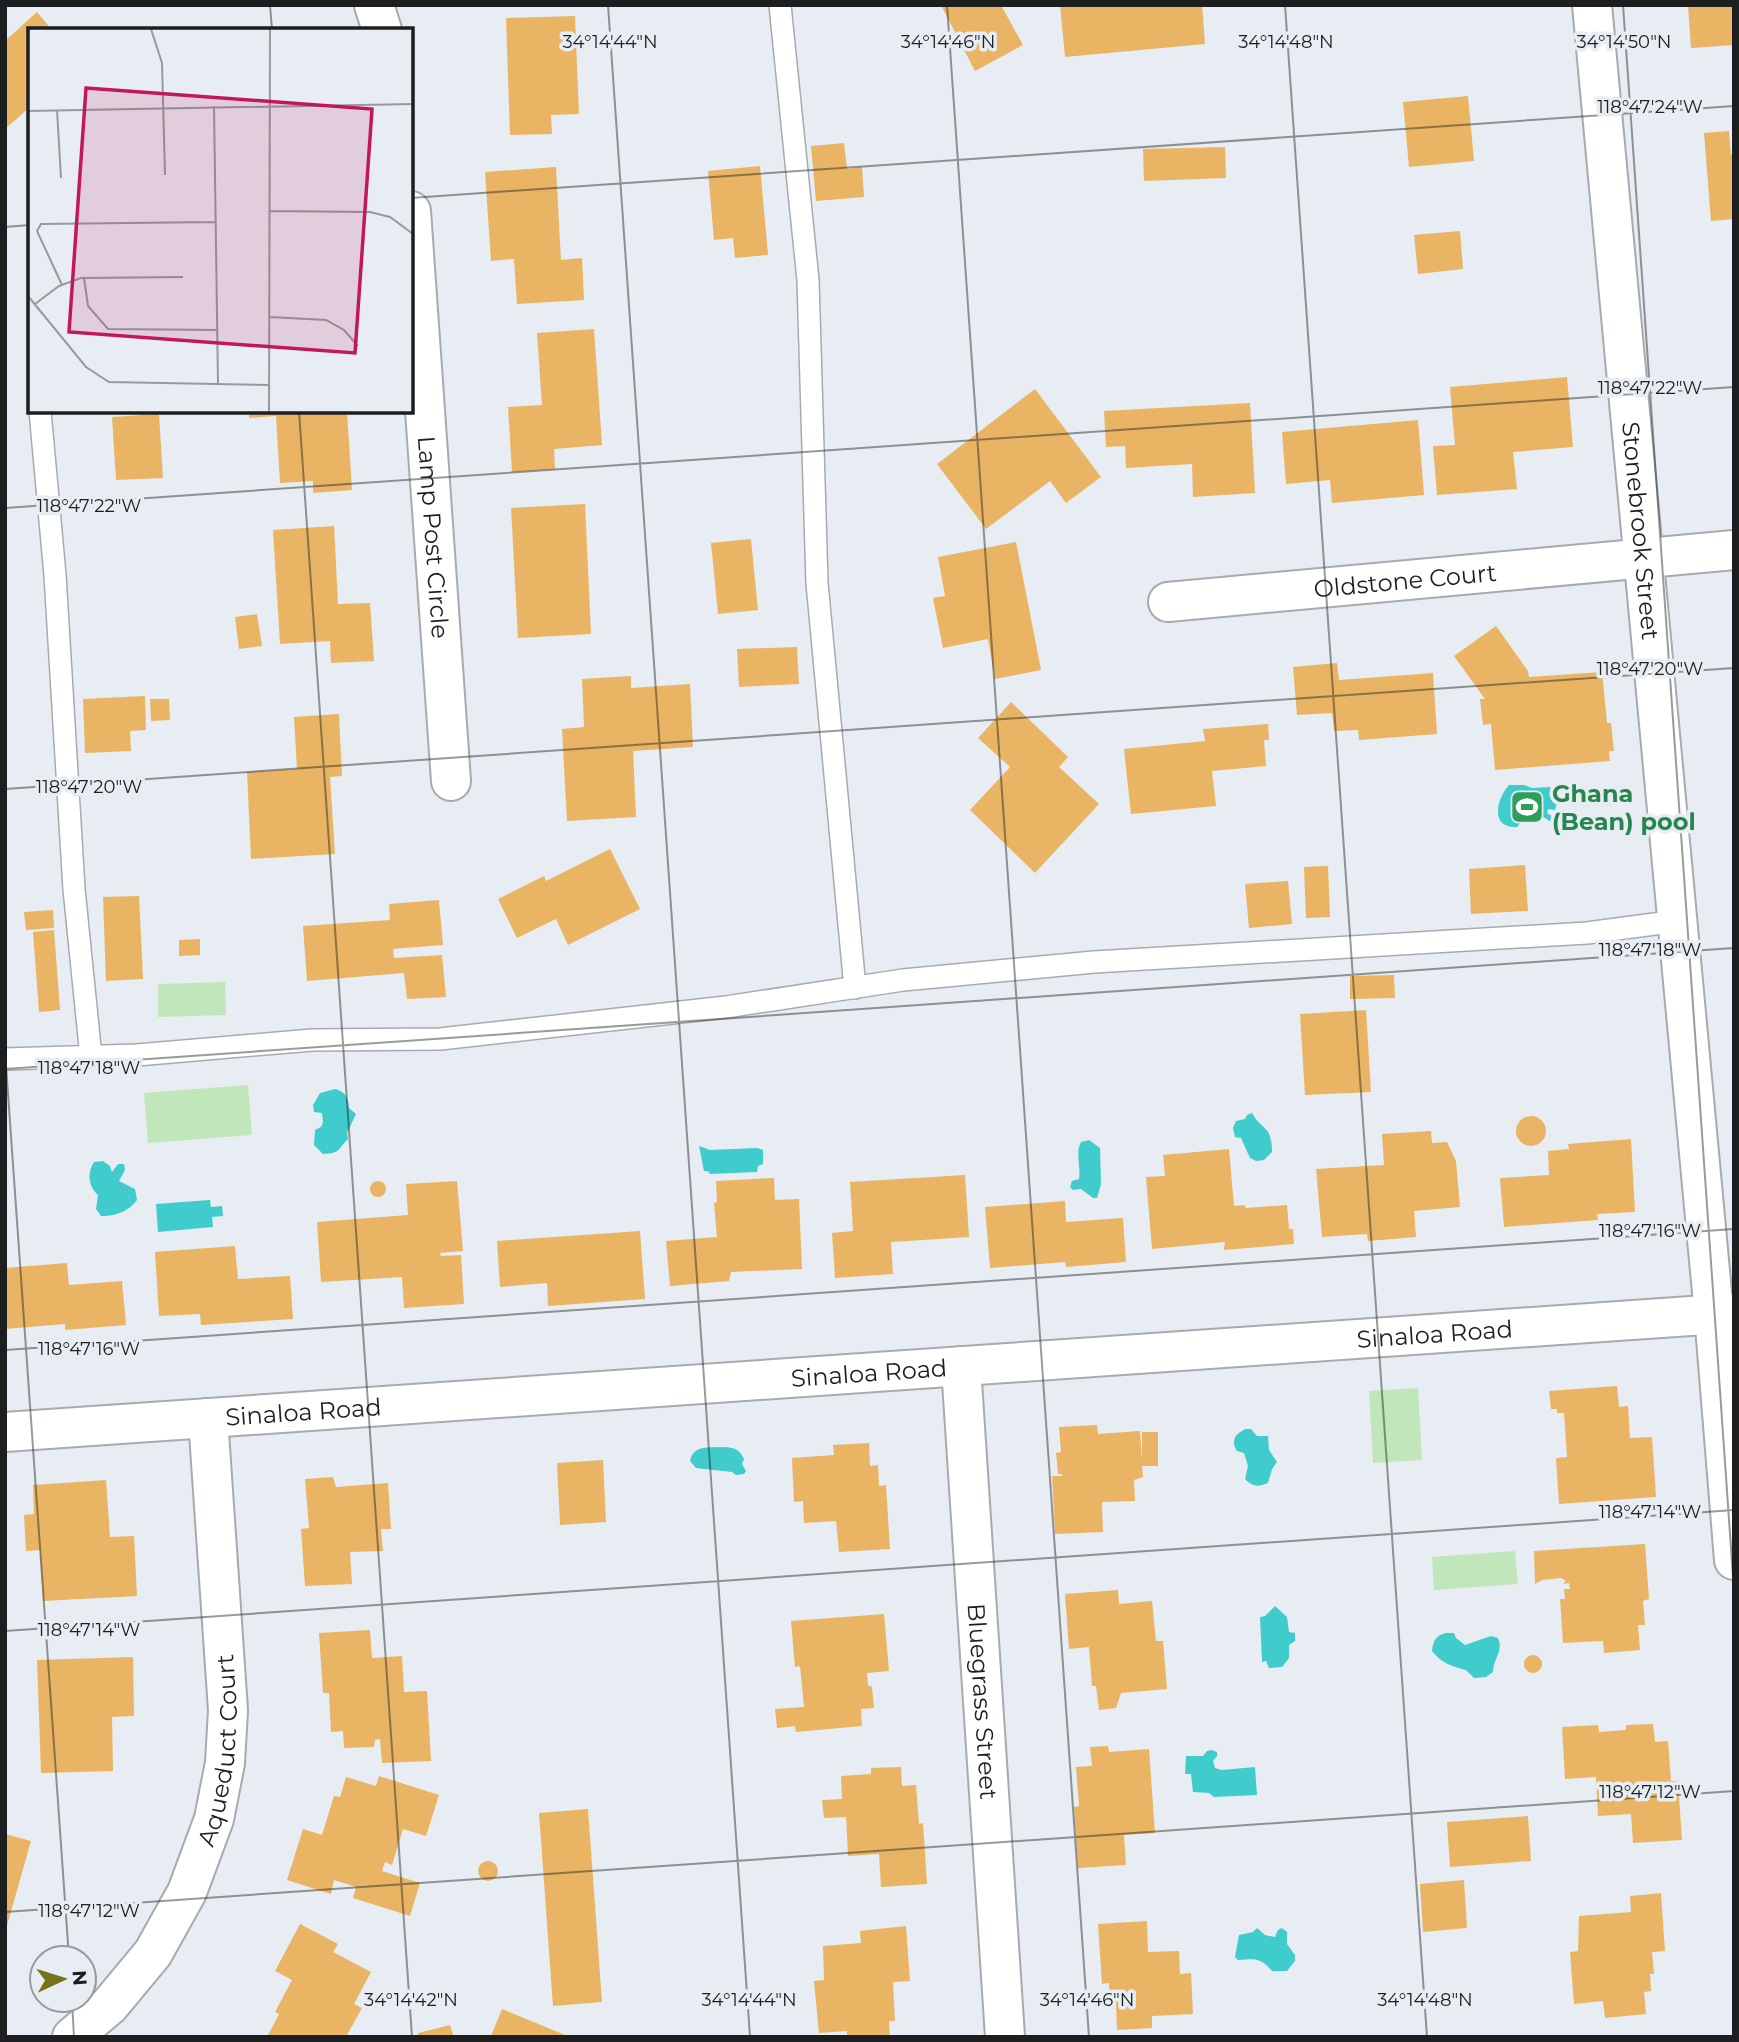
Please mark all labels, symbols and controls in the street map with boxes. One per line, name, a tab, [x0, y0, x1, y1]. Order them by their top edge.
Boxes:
inset map	[28, 28, 413, 413]
text: 34°14'44"N	[562, 31, 658, 53]
text: 34°14'46"N	[901, 31, 995, 53]
text: 34°14'48"N	[1238, 31, 1334, 53]
text: 34°14'50"N	[1576, 31, 1672, 53]
text: 118°47'24"W	[1597, 96, 1703, 118]
text: 118°47'22"W	[1598, 377, 1702, 399]
street label: Stonebrook Street	[1616, 420, 1666, 641]
street label: Lamp Post Circle	[412, 435, 455, 640]
text: 118°47'22"W	[37, 495, 141, 517]
street label: Oldstone Court	[1312, 557, 1498, 603]
text: 118°47'20"W	[1597, 658, 1703, 680]
text: 118°47'20"W	[36, 776, 142, 798]
place label: Ghana (Bean) pool	[1552, 779, 1696, 836]
sports icon: Ghana (Bean) pool	[1508, 788, 1546, 826]
text: 118°47'18"W	[1599, 939, 1701, 961]
text: 118°47'18"W	[38, 1057, 140, 1079]
text: 118°47'16"W	[1599, 1220, 1701, 1242]
street label: Sinaloa Road	[1356, 1314, 1514, 1353]
text: 118°47'16"W	[38, 1338, 140, 1360]
street label: Sinaloa Road	[790, 1353, 948, 1392]
street label: Sinaloa Road	[224, 1392, 382, 1431]
text: 118°47'14"W	[1599, 1501, 1701, 1523]
street label: Bluegrass Street	[962, 1602, 1004, 1801]
text: 118°47'14"W	[38, 1619, 140, 1641]
street label: Aqueduct Court	[191, 1653, 243, 1850]
text: 118°47'12"W	[1599, 1781, 1701, 1803]
text: 118°47'12"W	[38, 1900, 140, 1922]
north arrow	[28, 1944, 98, 2014]
text: N	[67, 1969, 91, 1986]
text: 34°14'42"N	[364, 1989, 458, 2011]
text: 34°14'44"N	[701, 1989, 797, 2011]
text: 34°14'46"N	[1040, 1989, 1134, 2011]
text: 34°14'48"N	[1377, 1989, 1473, 2011]

